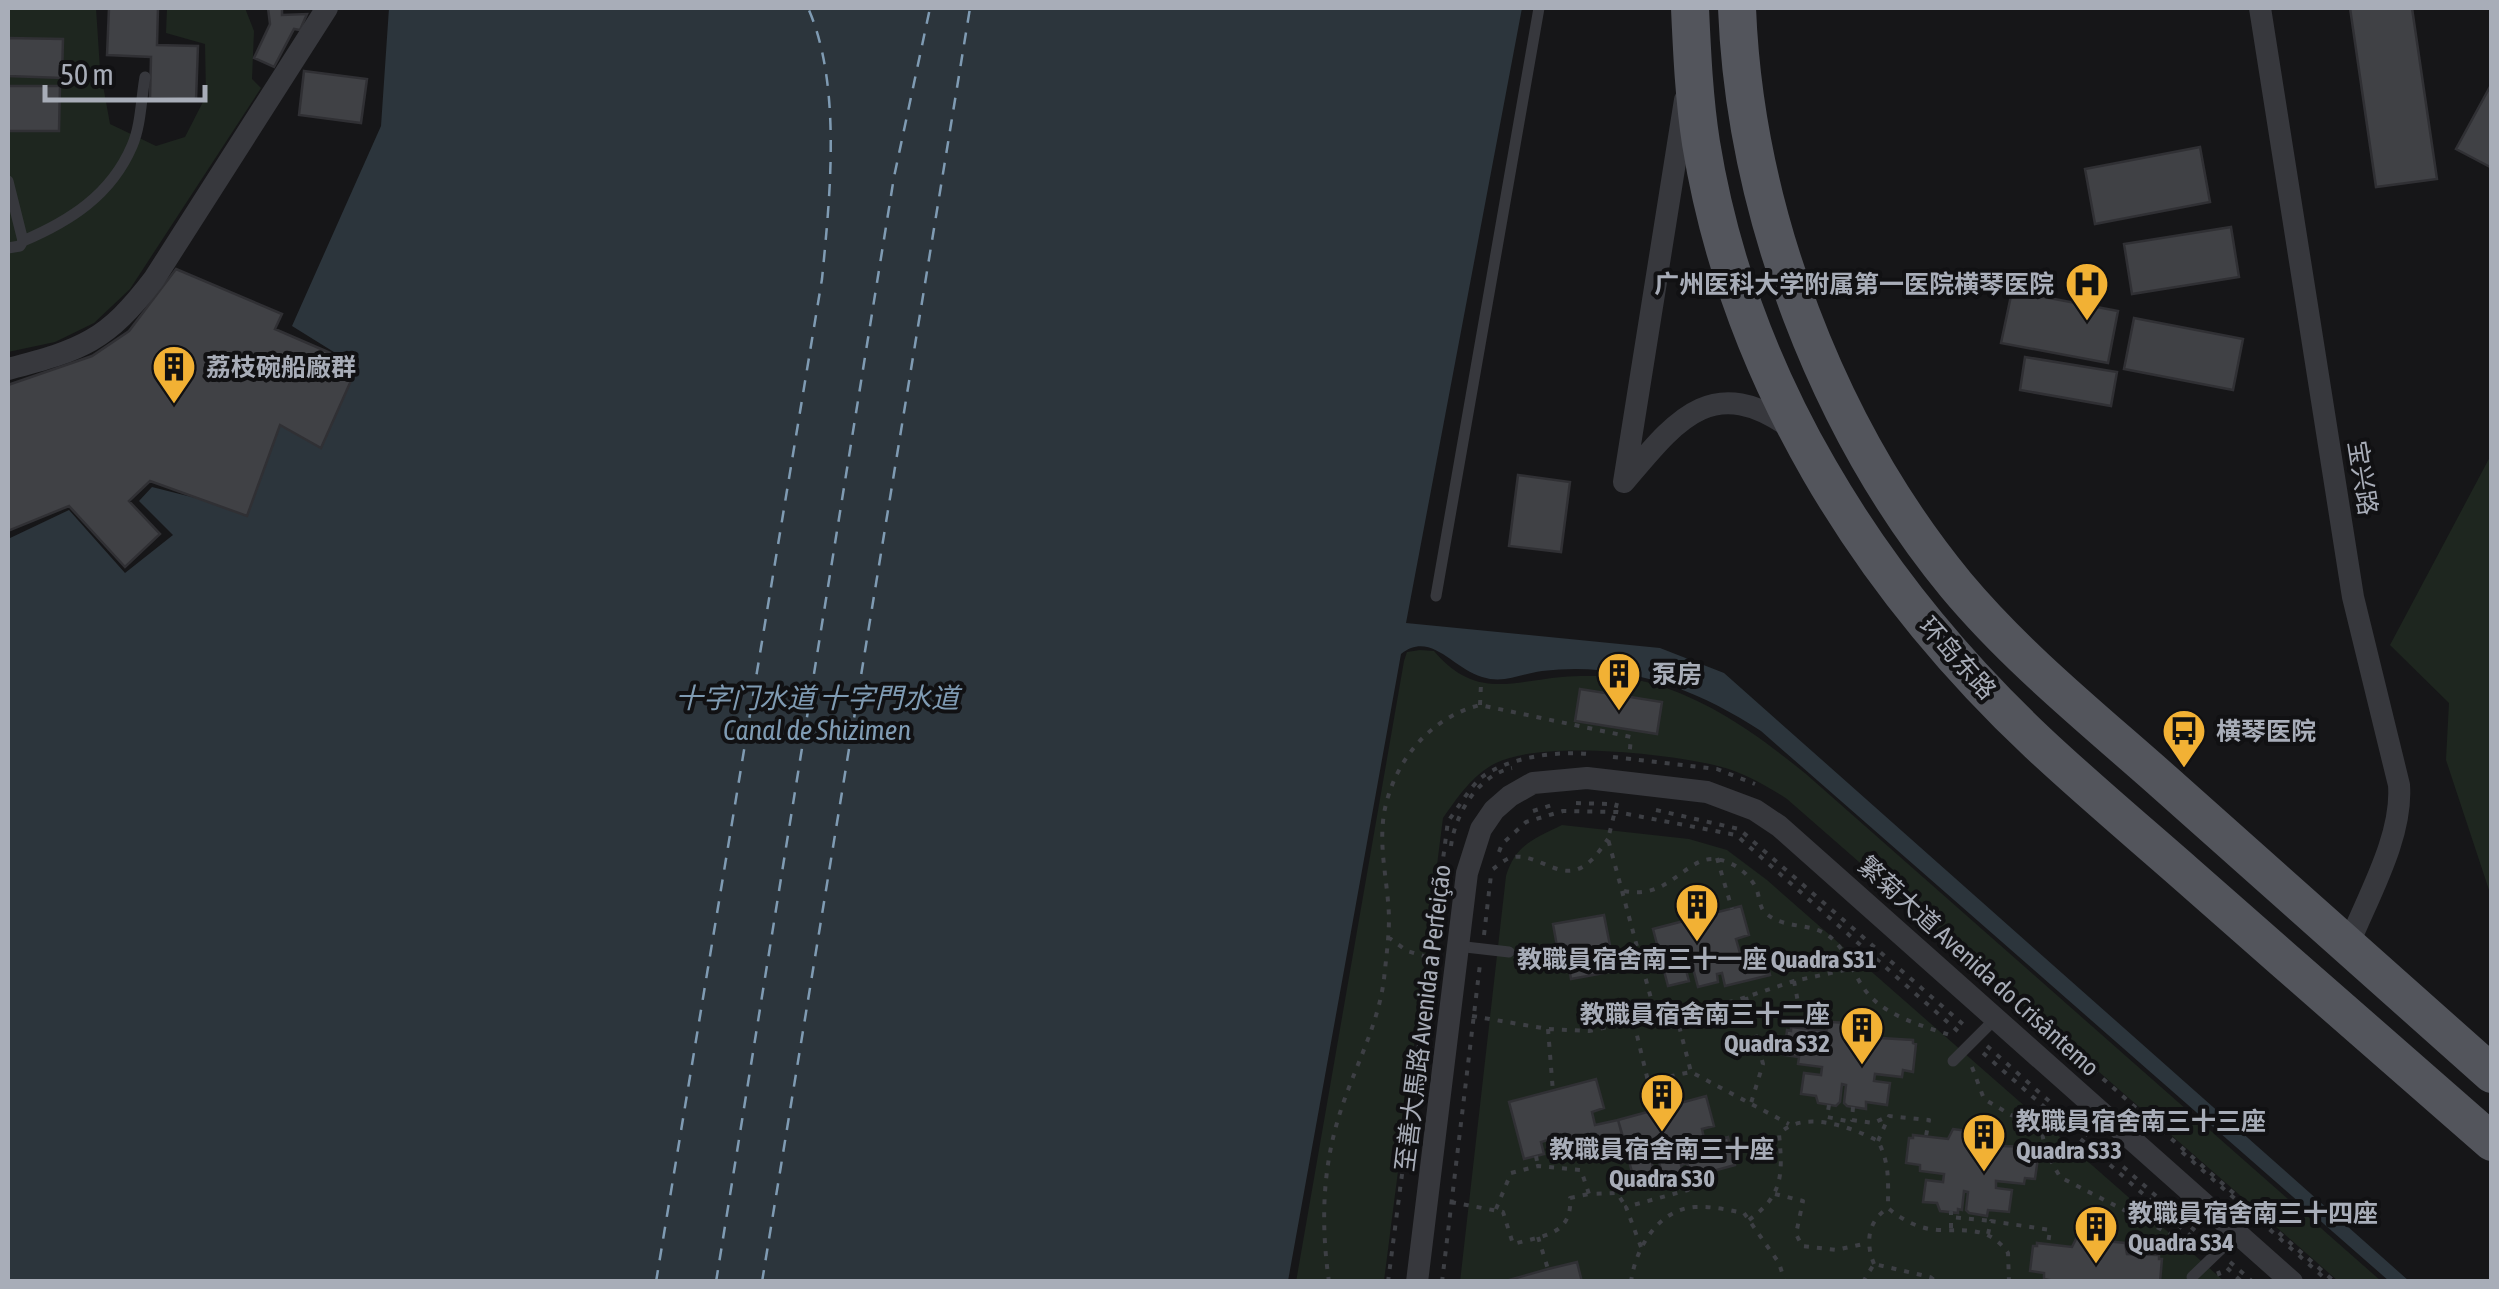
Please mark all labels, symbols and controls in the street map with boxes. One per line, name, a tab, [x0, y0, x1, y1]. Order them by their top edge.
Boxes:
scale bar	[45, 40, 205, 102]
text: 50 m	[60, 57, 114, 91]
hospital icon: 广州医科大学附属第一医院横琴医院	[2064, 261, 2110, 322]
place label: 广州医科大学附属第一医院横琴医院	[1654, 270, 2054, 298]
building icon: 荔枝碗船廠群	[151, 344, 197, 405]
place label: 荔枝碗船廠群	[206, 353, 356, 381]
street label: 宝兴路	[2343, 439, 2383, 517]
street label: 环岛东路	[1914, 611, 2002, 705]
building icon: 泵房	[1596, 651, 1642, 712]
place label: 泵房	[1652, 660, 1702, 688]
water label: 十字门水道 十字門水道 Canal de Shizimen	[675, 682, 963, 746]
bus stop icon: 横琴医院	[2161, 708, 2207, 769]
place label: 横琴医院	[2216, 717, 2316, 745]
street label: 繁菊大道 Avenida do Crisântemo	[1853, 851, 2105, 1081]
street label: 至善大馬路 Avenida a Perfeição	[1390, 863, 1456, 1173]
building icon: 教職員宿舍南三十一座 Quadra S31	[1674, 882, 1720, 943]
place label: 教職員宿舍南三十一座 Quadra S31	[1517, 945, 1877, 973]
place label: 教職員宿舍南三十二座 Quadra S32	[1580, 1000, 1830, 1057]
building icon: 教職員宿舍南三十二座 Quadra S32	[1839, 1005, 1885, 1066]
building icon: 教職員宿舍南三十座 Quadra S30	[1639, 1072, 1685, 1133]
place label: 教職員宿舍南三十三座 Quadra S33	[2016, 1107, 2266, 1164]
building icon: 教職員宿舍南三十三座 Quadra S33	[1961, 1112, 2007, 1173]
place label: 教職員宿舍南三十座 Quadra S30	[1549, 1135, 1775, 1192]
place label: 教職員宿舍南三十四座 Quadra S34	[2128, 1199, 2378, 1256]
building icon: 教職員宿舍南三十四座 Quadra S34	[2073, 1204, 2119, 1265]

